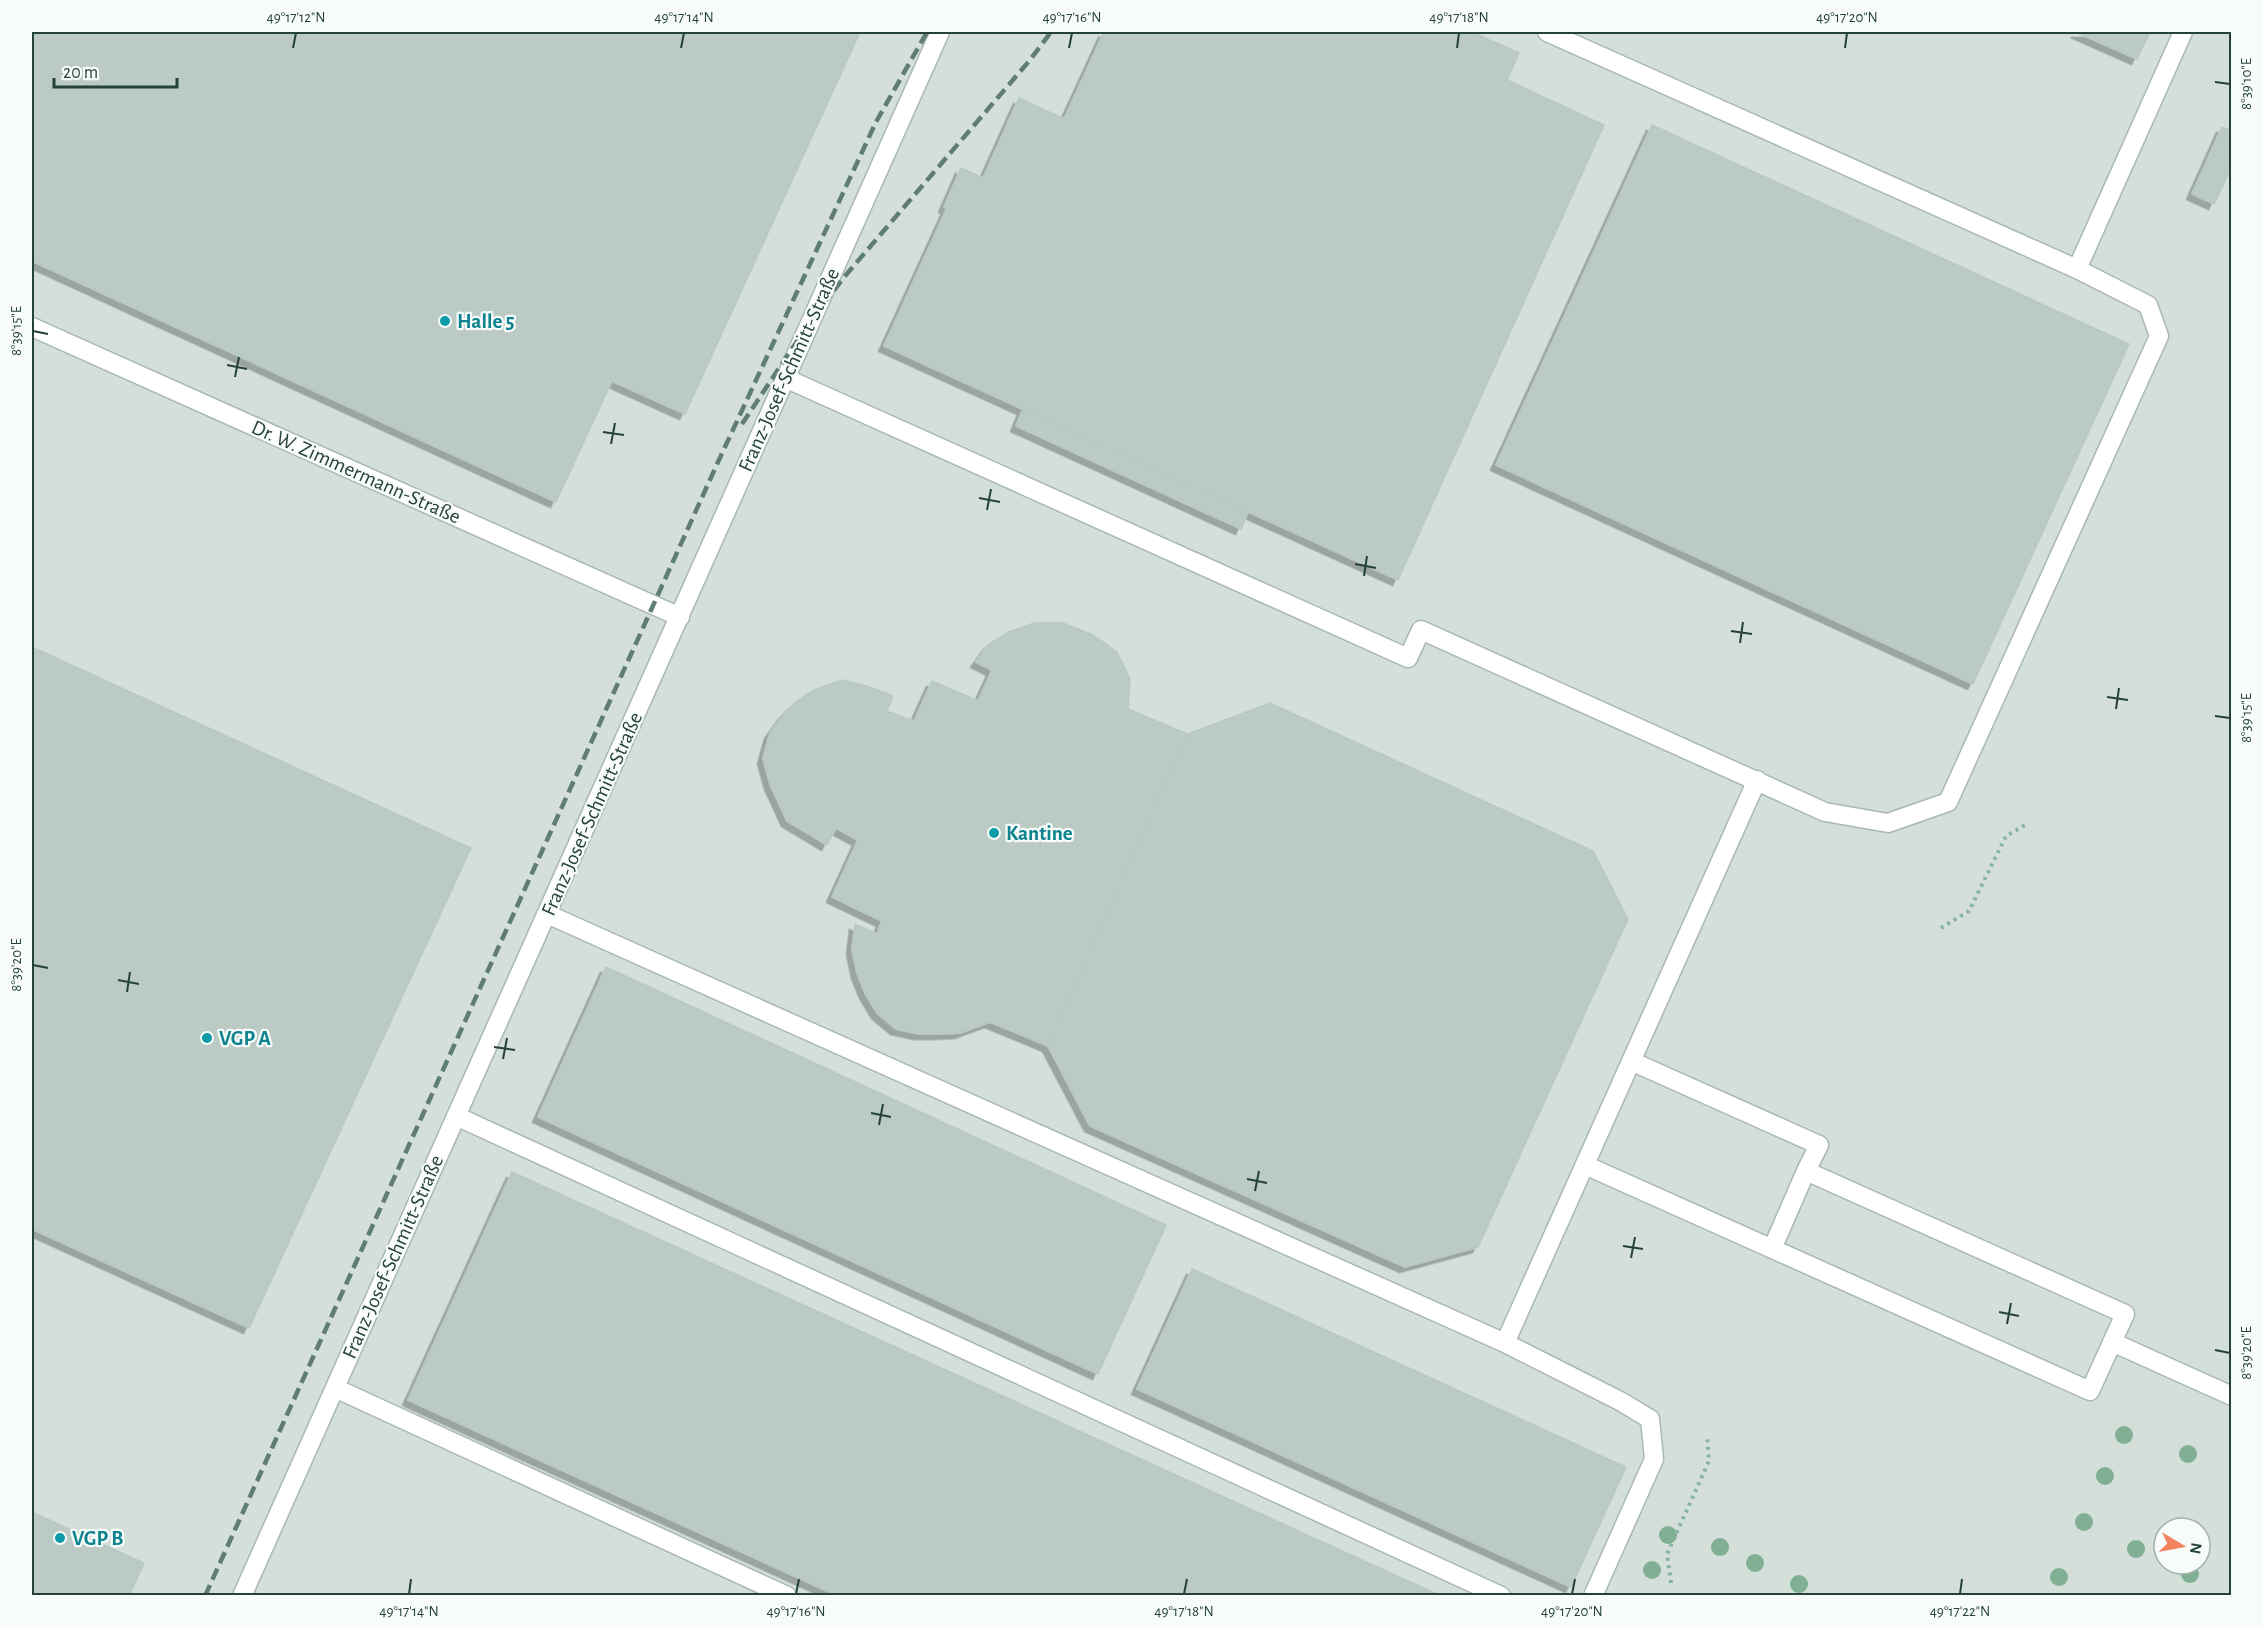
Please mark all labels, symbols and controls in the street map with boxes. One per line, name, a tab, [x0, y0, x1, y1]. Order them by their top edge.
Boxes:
text: 49°17'12"N	[267, 10, 326, 25]
text: 49°17'14"N	[654, 10, 714, 25]
text: 49°17'16"N	[1042, 10, 1102, 25]
text: 49°17'18"N	[1429, 10, 1489, 25]
text: 49°17'20"N	[1816, 10, 1878, 25]
scale bar	[54, 51, 177, 89]
text: 8°39'10"E	[2239, 58, 2254, 110]
text: 20 m	[63, 64, 98, 82]
street label: Franz-Josef-Schmitt-Straße	[735, 265, 843, 475]
text: 8°39'15"E	[9, 306, 24, 356]
place label: Halle 5	[457, 311, 515, 332]
marker: Halle 5	[438, 314, 452, 328]
street label: Dr. W. Zimmermann-Straße	[248, 416, 464, 528]
text: 8°39'15"E	[2239, 693, 2254, 743]
street label: Franz-Josef-Schmitt-Straße	[538, 709, 646, 919]
place label: Kantine	[1006, 823, 1073, 844]
marker: Kantine	[987, 826, 1001, 840]
text: 8°39'20"E	[9, 938, 24, 992]
place label: VGP A	[219, 1028, 271, 1049]
marker: VGP A	[200, 1031, 214, 1045]
street label: Franz-Josef-Schmitt-Straße	[339, 1152, 447, 1362]
text: 8°39'20"E	[2239, 1326, 2254, 1380]
north arrow	[2152, 1516, 2212, 1576]
place label: VGP B	[72, 1528, 123, 1549]
marker: VGP B	[53, 1531, 67, 1545]
text: N	[2187, 1542, 2205, 1555]
text: 49°17'14"N	[379, 1604, 439, 1619]
text: 49°17'16"N	[766, 1604, 826, 1619]
text: 49°17'18"N	[1154, 1604, 1214, 1619]
text: 49°17'20"N	[1541, 1604, 1603, 1619]
text: 49°17'22"N	[1930, 1604, 1990, 1619]

